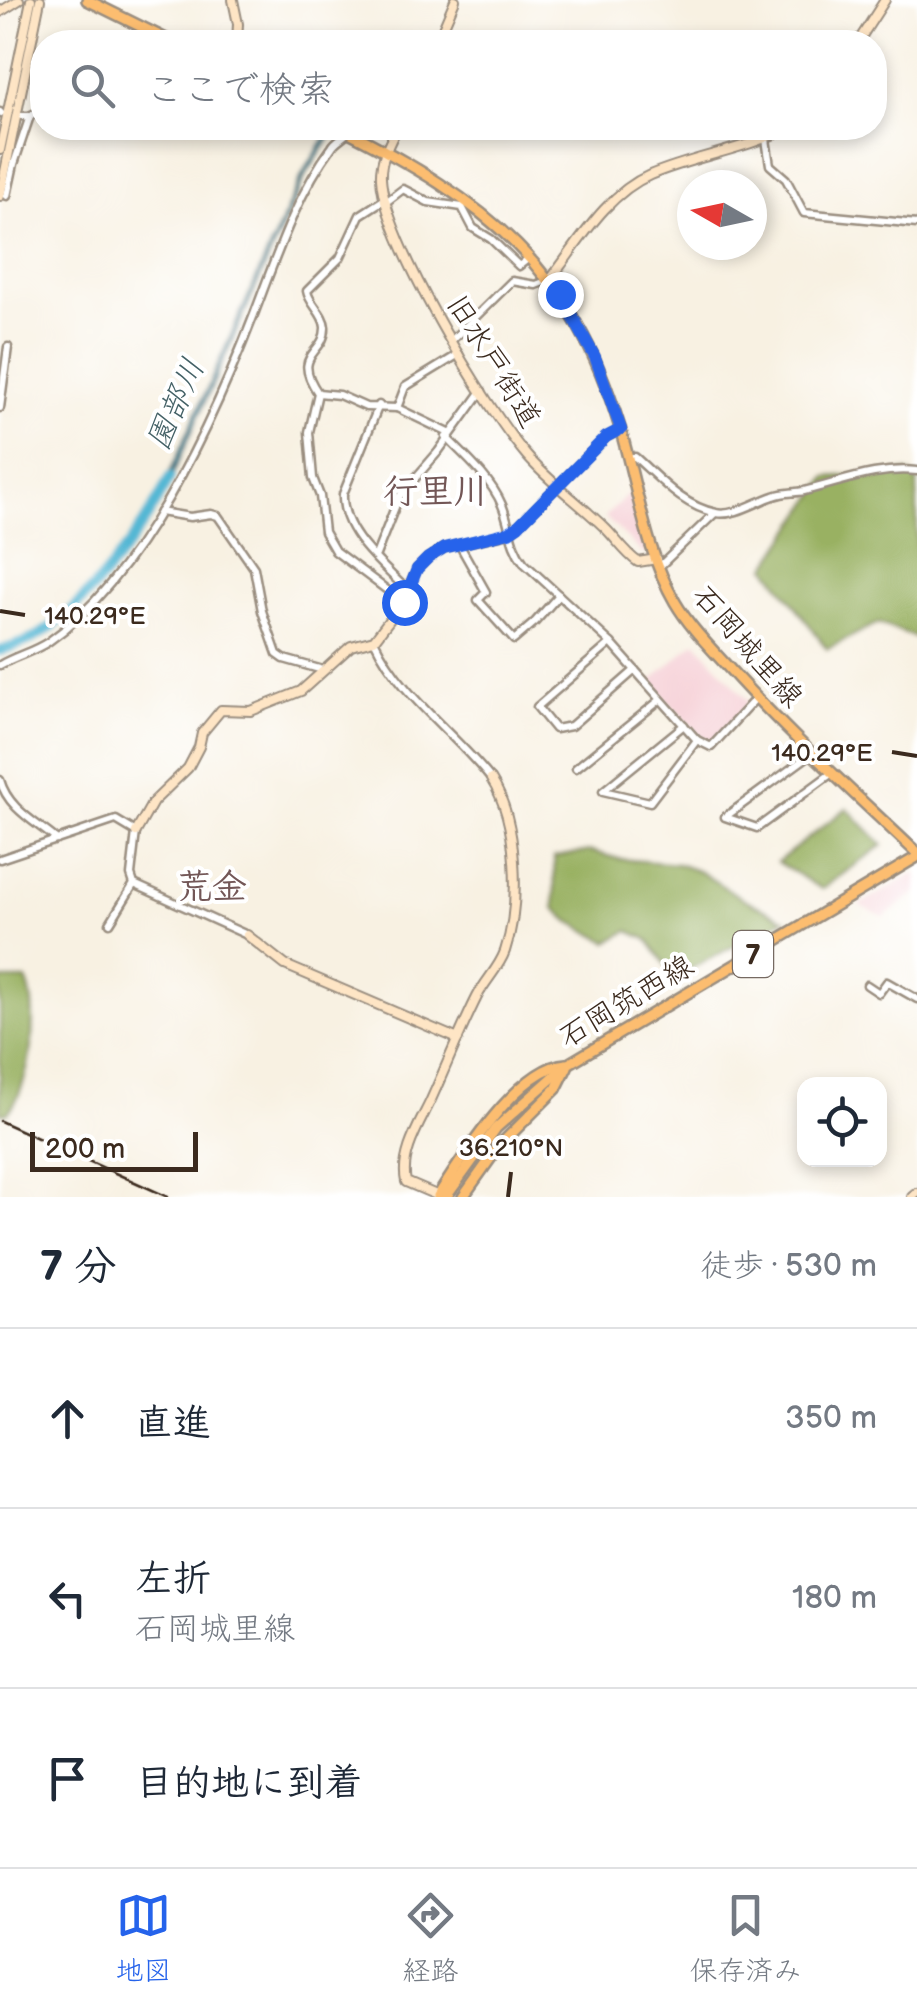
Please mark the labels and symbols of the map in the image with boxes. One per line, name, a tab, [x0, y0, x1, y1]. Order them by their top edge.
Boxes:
north arrow	[677, 170, 767, 260]
route end	[538, 272, 584, 318]
street label: 旧水戸街道	[438, 288, 548, 435]
water label: 園部川	[139, 353, 214, 456]
district label: 行里川	[383, 471, 489, 514]
street label: 石岡城里線	[684, 578, 810, 715]
route start	[382, 580, 428, 626]
text: 140.29°E	[44, 601, 146, 632]
text: 140.29°E	[771, 738, 873, 769]
district label: 荒金	[177, 866, 247, 909]
road number: 7	[733, 931, 773, 977]
street label: 石岡筑西線	[553, 948, 700, 1056]
scale bar	[30, 1127, 198, 1172]
text: 36.210°N	[459, 1133, 563, 1164]

